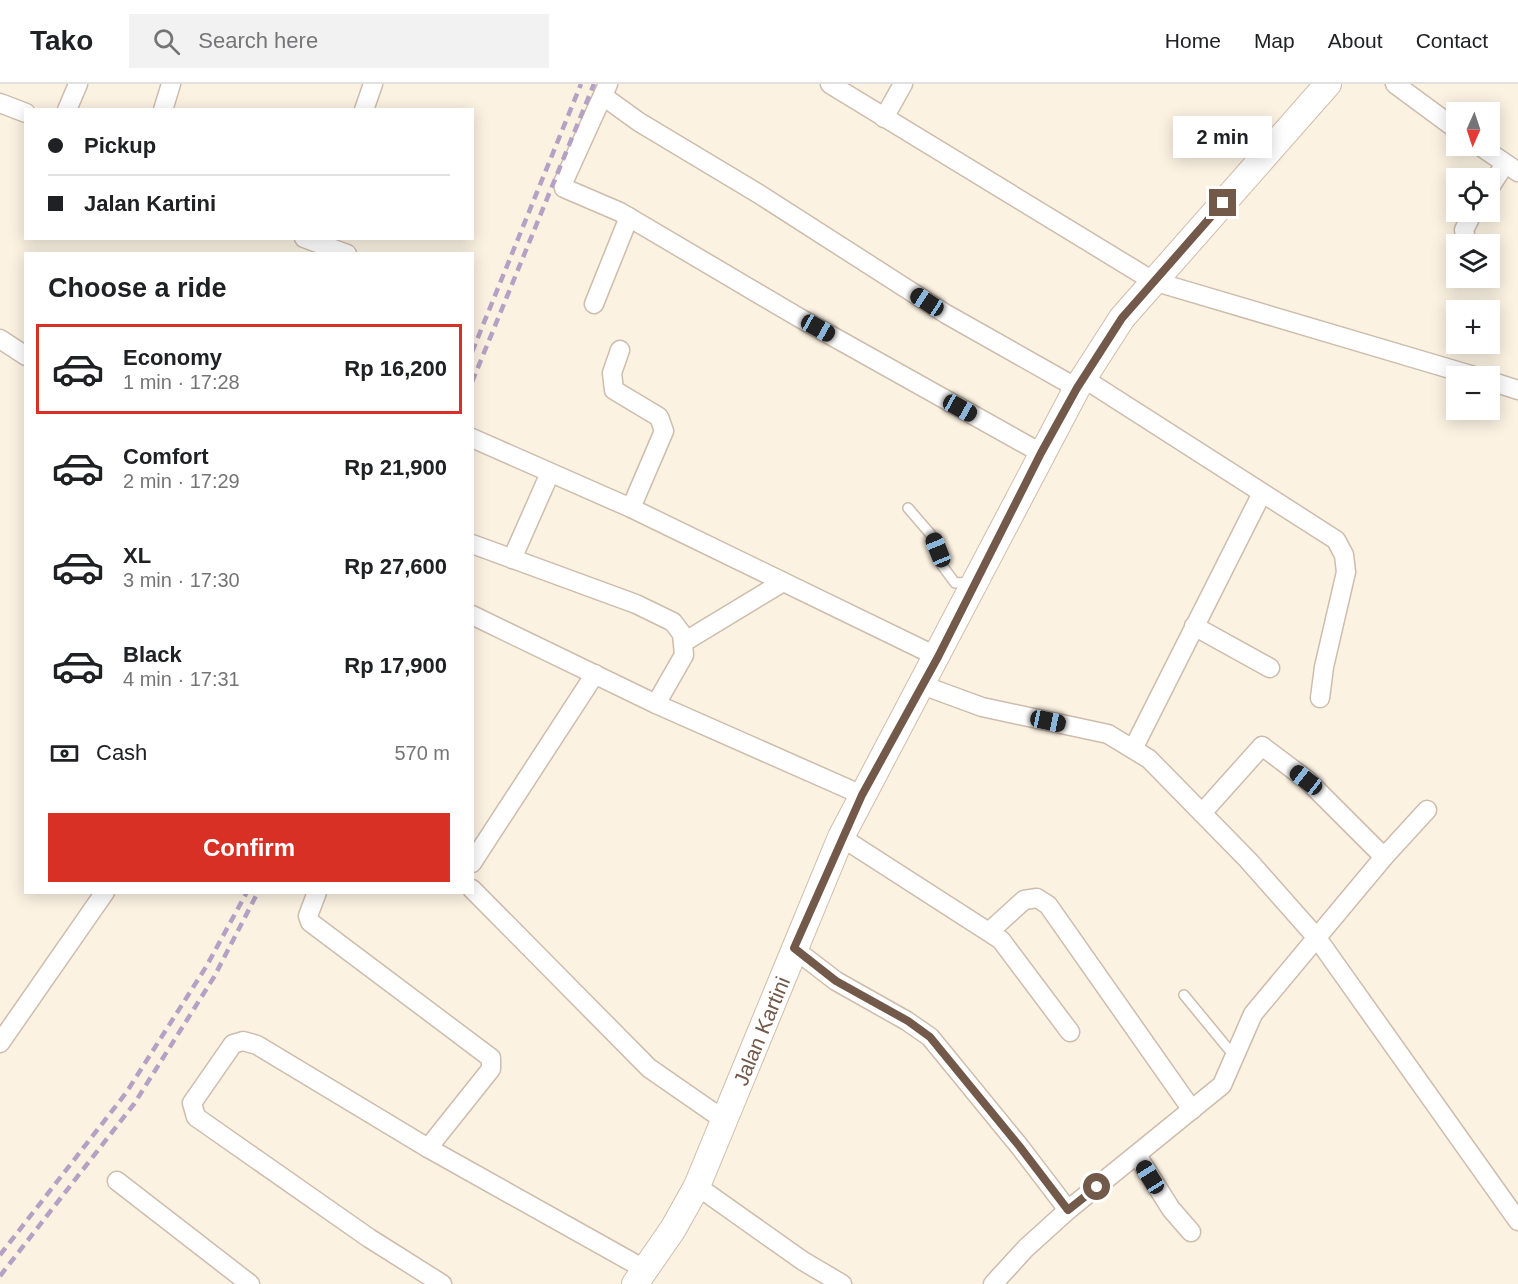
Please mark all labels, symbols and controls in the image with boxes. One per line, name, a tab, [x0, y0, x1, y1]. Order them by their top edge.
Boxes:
search box	[129, 14, 549, 68]
text: Tako	[30, 25, 93, 56]
icon: search	[150, 25, 183, 58]
text: Search here	[198, 28, 318, 53]
text: Home	[1165, 29, 1221, 52]
text: Map	[1254, 29, 1295, 52]
text: About	[1328, 29, 1383, 52]
text: Contact	[1416, 29, 1488, 52]
north arrow	[1446, 102, 1500, 156]
map controls	[1446, 102, 1500, 420]
callout: 2 min	[1174, 116, 1272, 158]
text: 2 min	[1196, 126, 1249, 148]
text: Pickup	[84, 133, 156, 158]
button: locate	[1446, 168, 1500, 222]
route end	[1209, 189, 1236, 216]
text: Jalan Kartini	[84, 191, 216, 216]
button: layers	[1446, 234, 1500, 288]
text: Choose a ride	[48, 273, 227, 303]
car	[907, 285, 947, 319]
button: +	[1446, 300, 1500, 354]
car	[798, 311, 838, 345]
icon: car	[51, 342, 105, 396]
text: Economy	[123, 345, 222, 370]
text: Rp 16,200	[344, 356, 447, 381]
button: −	[1446, 366, 1500, 420]
text: 1 min · 17:28	[123, 371, 240, 393]
car	[940, 391, 980, 425]
icon: car	[51, 441, 105, 495]
text: Comfort	[123, 444, 209, 469]
text: Rp 21,900	[344, 455, 447, 480]
text: 2 min · 17:29	[123, 470, 240, 492]
car	[923, 530, 953, 570]
icon: car	[51, 540, 105, 594]
text: XL	[123, 543, 151, 568]
text: Rp 27,600	[344, 554, 447, 579]
text: 3 min · 17:30	[123, 569, 240, 591]
icon: car	[51, 639, 105, 693]
text: Black	[123, 642, 182, 667]
text: Rp 17,900	[344, 653, 447, 678]
text: 4 min · 17:31	[123, 668, 240, 690]
car	[1029, 708, 1067, 734]
icon: cash	[48, 737, 81, 770]
text: Cash	[96, 740, 147, 765]
text: 570 m	[394, 742, 450, 764]
car	[1286, 762, 1326, 798]
button: Confirm	[48, 813, 450, 882]
street label: Jalan Kartini	[728, 973, 794, 1089]
car	[1133, 1157, 1167, 1197]
route start	[1083, 1173, 1110, 1200]

